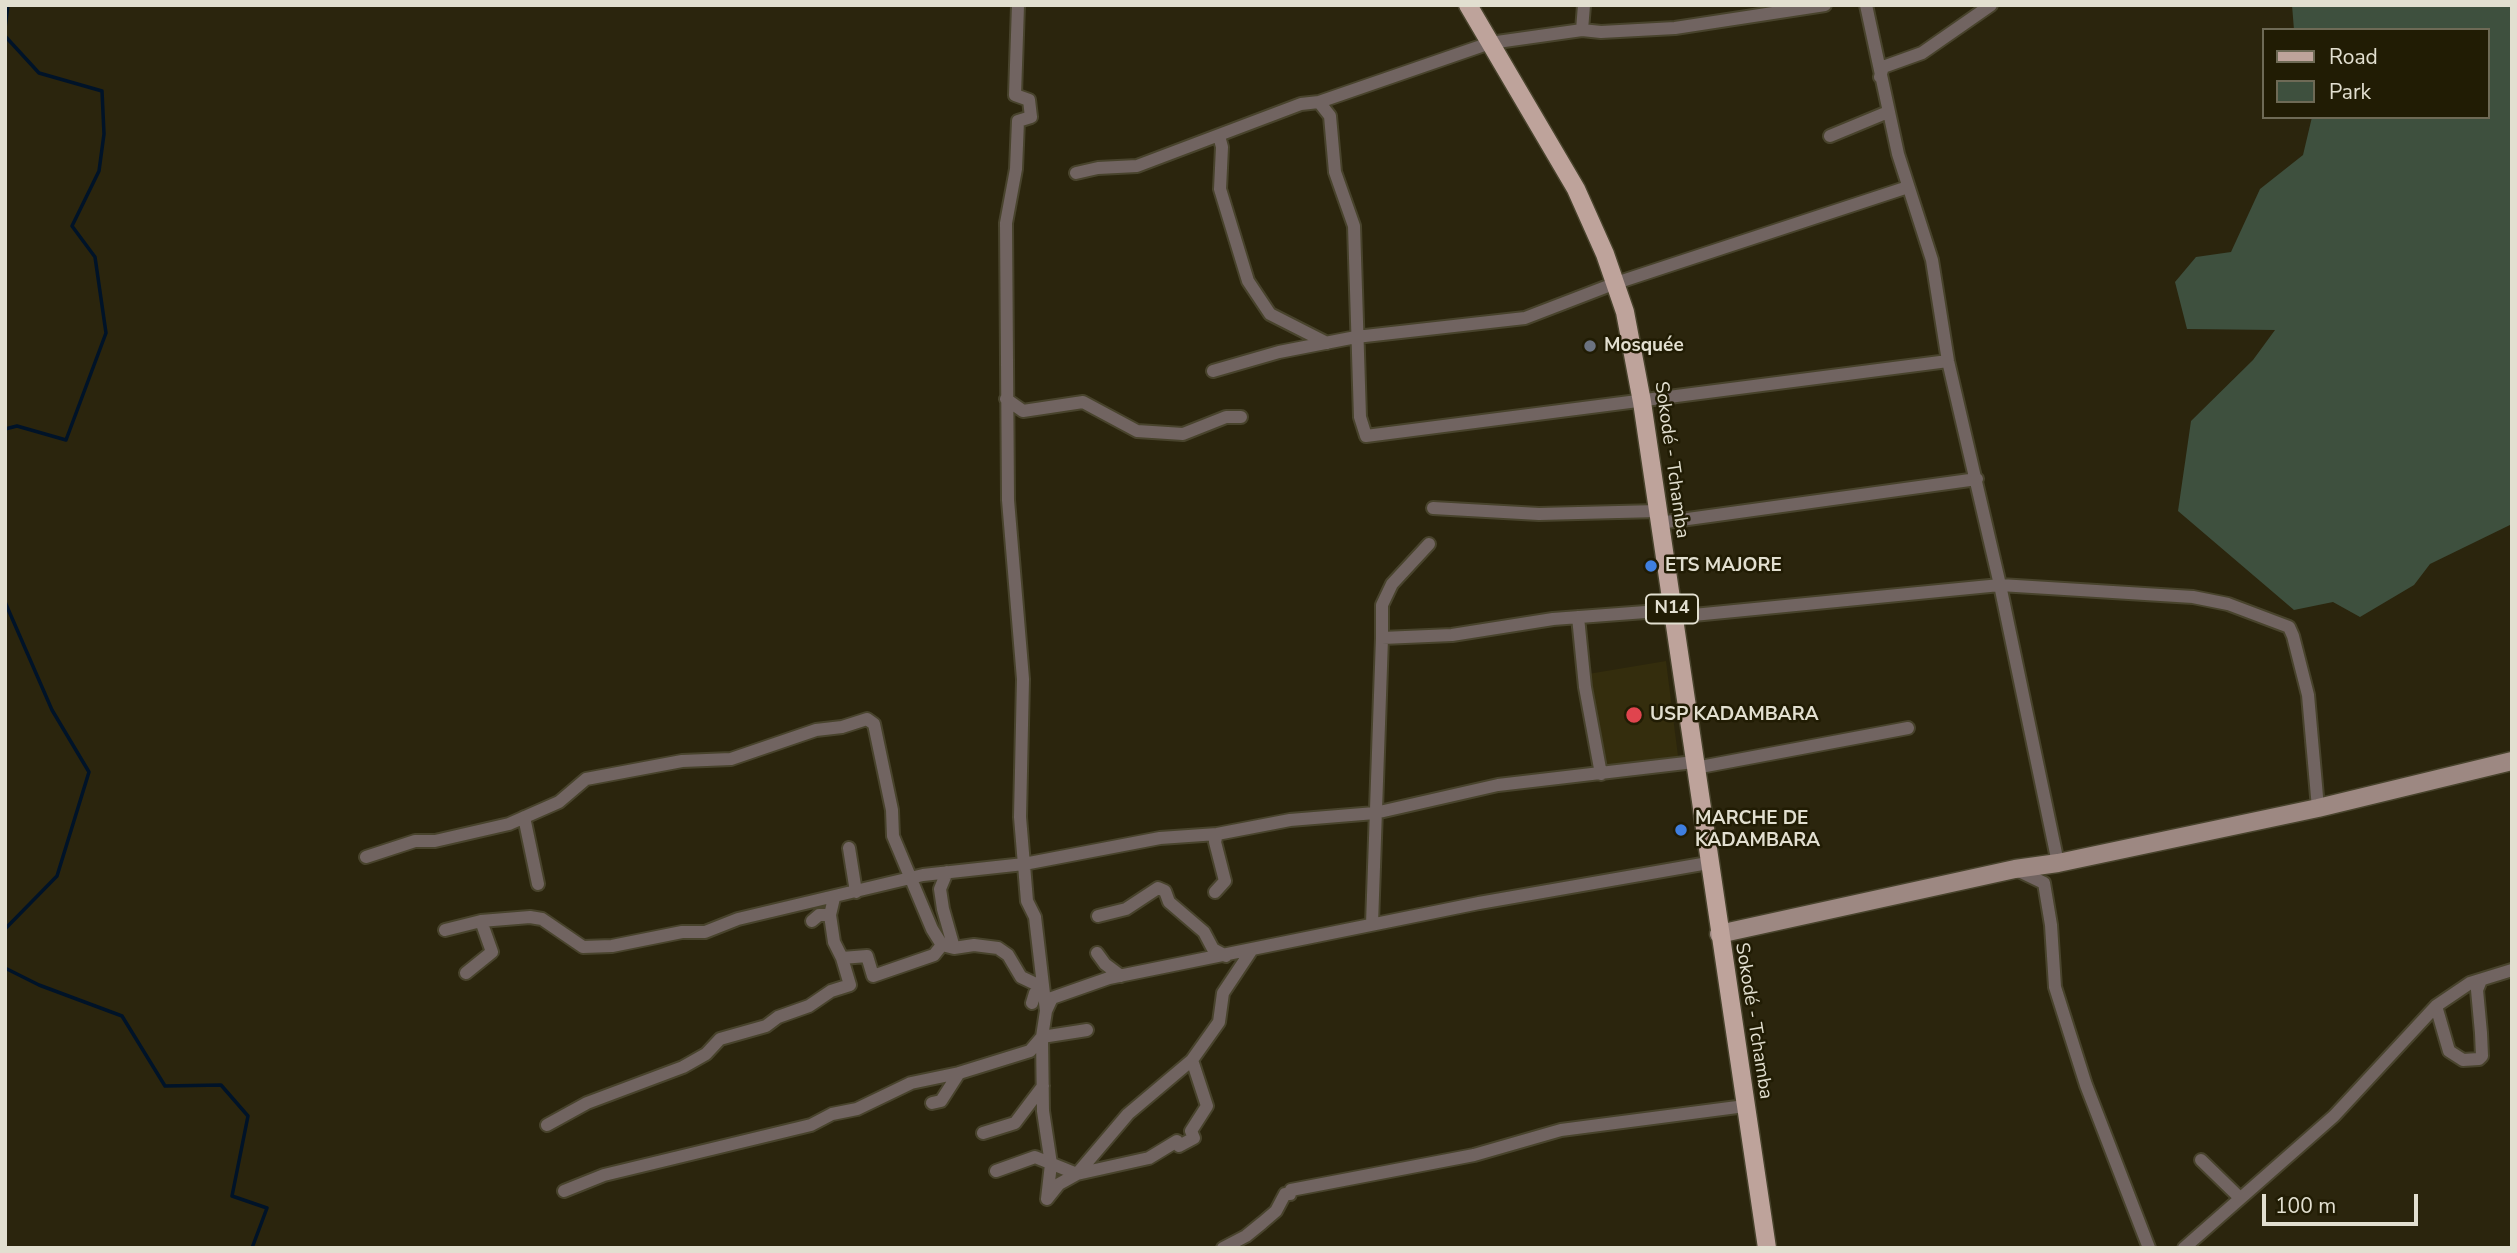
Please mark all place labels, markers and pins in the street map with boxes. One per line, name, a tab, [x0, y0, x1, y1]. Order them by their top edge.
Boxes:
place label: Mosquée	[1604, 335, 1684, 357]
marker: Mosquée	[1582, 338, 1598, 354]
place label: ETS MAJORE	[1665, 555, 1782, 577]
marker: ETS MAJORE	[1643, 558, 1659, 574]
place label: USP KADAMBARA	[1650, 704, 1819, 726]
marker: USP KADAMBARA	[1624, 705, 1644, 725]
place label: MARCHE DE KADAMBARA	[1695, 808, 1820, 852]
marker: MARCHE DE KADAMBARA	[1673, 822, 1689, 838]

